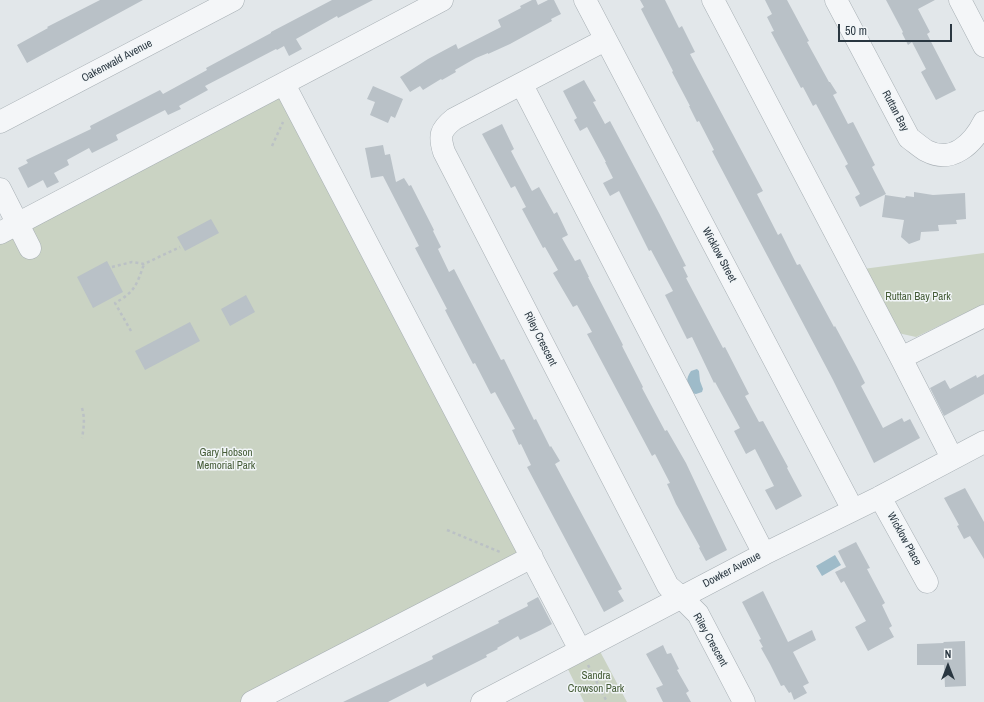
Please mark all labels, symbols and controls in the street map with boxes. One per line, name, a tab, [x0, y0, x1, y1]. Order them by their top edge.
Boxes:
scale bar	[840, 16, 954, 42]
text: 50 m	[845, 23, 867, 39]
street label: Oakenwald Avenue	[79, 37, 155, 85]
street label: Ruttan Bay	[879, 88, 911, 134]
street label: Wicklow Street	[699, 225, 739, 285]
park label: Ruttan Bay Park	[885, 290, 951, 304]
street label: Riley Crescent	[521, 310, 559, 368]
park label: Gary Hobson Memorial Park	[197, 446, 255, 472]
street label: Wicklow Place	[884, 510, 924, 568]
street label: Dowker Avenue	[701, 549, 763, 591]
street label: Riley Crescent	[690, 611, 730, 669]
north arrow	[928, 646, 968, 686]
text: N	[945, 647, 951, 661]
park label: Sandra Crowson Park	[568, 669, 624, 695]

